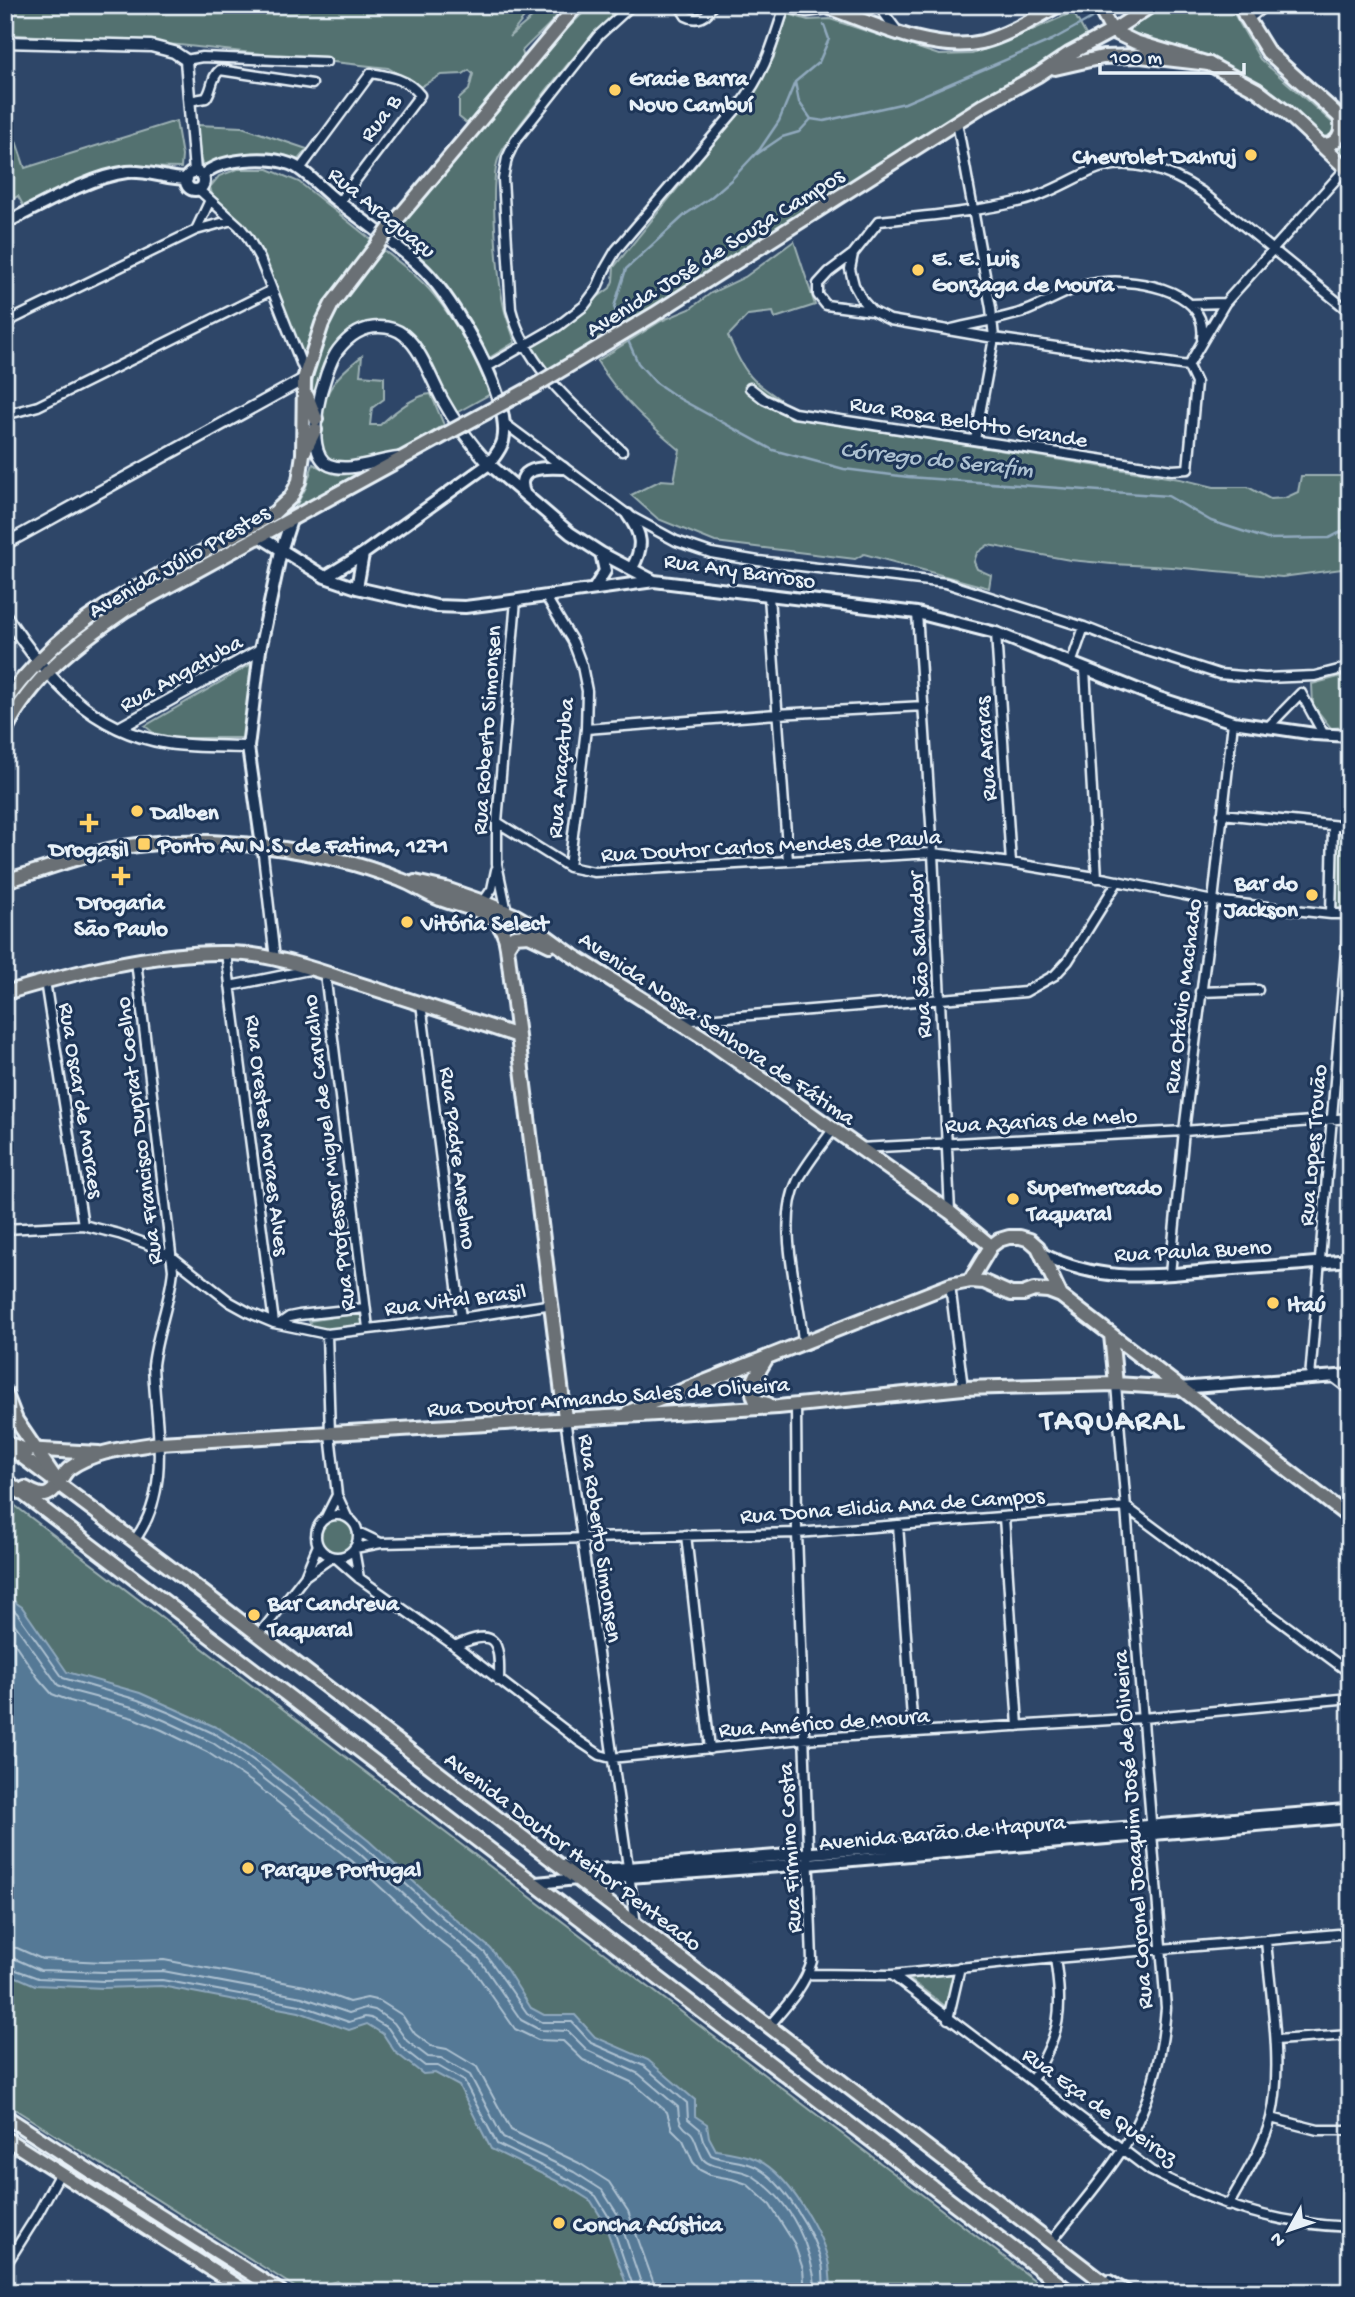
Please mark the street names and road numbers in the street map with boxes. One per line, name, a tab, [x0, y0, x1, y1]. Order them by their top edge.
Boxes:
street label: Rua B	[355, 89, 409, 148]
street label: Rua Araguaçu	[321, 162, 440, 265]
street label: Avenida José de Souza Campos	[582, 163, 850, 345]
street label: Rua Rosa Belotto Grande	[848, 391, 1090, 456]
street label: Avenida Júlio Prestes	[84, 500, 276, 626]
street label: Rua Ary Barroso	[662, 548, 817, 596]
street label: Rua Roberto Simonsen	[468, 624, 509, 836]
street label: Rua Angatuba	[115, 630, 249, 720]
street label: Rua Araras	[970, 695, 1005, 802]
street label: Rua Araçatuba	[543, 696, 582, 840]
street label: Rua Doutor Carlos Mendes de Paula	[600, 825, 943, 870]
street label: Rua São Salvador	[904, 869, 939, 1039]
street label: Rua Otávio Machado	[1159, 897, 1210, 1096]
street label: Avenida Nossa Senhora de Fátima	[572, 927, 861, 1134]
street label: Rua Professor Miguel de Carvalho	[298, 993, 363, 1312]
street label: Rua Francisco Duprat Coelho	[111, 995, 170, 1266]
street label: Rua Oscar de Moraes	[51, 1001, 108, 1201]
street label: Rua Orestes Moraes Alves	[237, 1014, 294, 1258]
street label: Rua Lopes Trovão	[1294, 1063, 1335, 1227]
street label: Rua Padre Anselmo	[432, 1066, 481, 1251]
street label: Rua Azarias de Melo	[944, 1104, 1138, 1141]
street label: Rua Paula Bueno	[1114, 1235, 1273, 1270]
street label: Rua Vital Brasil	[383, 1279, 528, 1324]
street label: Rua Doutor Armando Sales de Oliveira	[426, 1372, 792, 1425]
street label: Rua Roberto Simonsen	[571, 1433, 627, 1644]
street label: Rua Dona Elidia Ana de Campos	[739, 1483, 1046, 1532]
street label: Rua Coronel Joaquim José de Oliveira	[1108, 1648, 1161, 2010]
street label: Rua Américo de Moura	[718, 1704, 932, 1745]
street label: Avenida Doutor Heitor Penteado	[438, 1747, 706, 1959]
street label: Rua Firmino Costa	[773, 1761, 809, 1934]
street label: Avenida Barão de Itapura	[818, 1810, 1068, 1859]
street label: Rua Eça de Queiroz	[1016, 2042, 1183, 2174]

